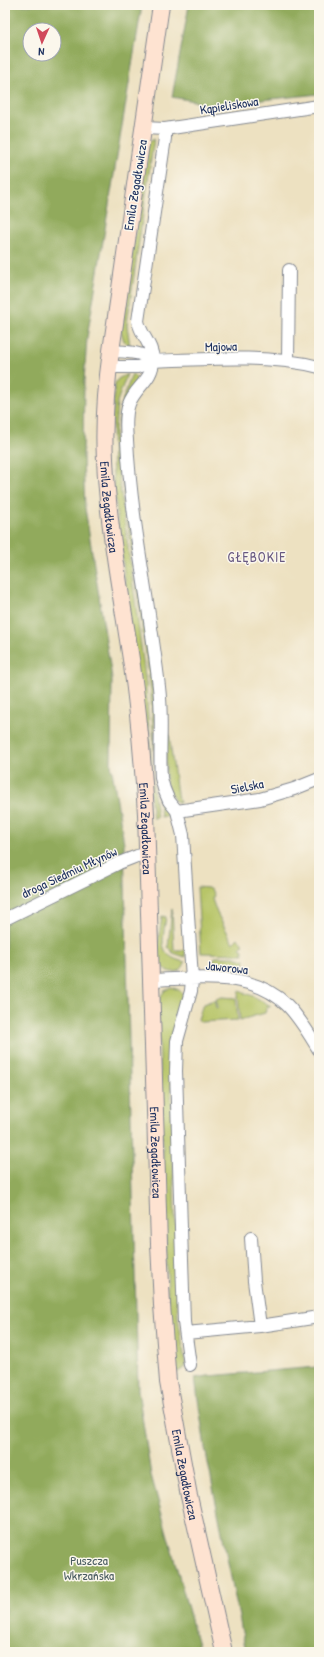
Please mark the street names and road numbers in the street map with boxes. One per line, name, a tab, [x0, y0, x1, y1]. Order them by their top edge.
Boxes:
street label: Kąpieliskowa	[199, 92, 259, 118]
street label: Emila Zegadłowicza	[119, 138, 151, 232]
street label: Majowa	[205, 337, 237, 355]
street label: Emila Zegadłowicza	[96, 461, 123, 554]
street label: Sielska	[229, 774, 265, 798]
street label: Emila Zegadłowicza	[135, 782, 157, 875]
street label: droga Siedmiu Młynów	[18, 842, 120, 902]
street label: Jaworowa	[205, 956, 249, 978]
street label: Emila Zegadłowicza	[146, 1106, 167, 1198]
street label: Emila Zegadłowicza	[168, 1428, 203, 1521]

